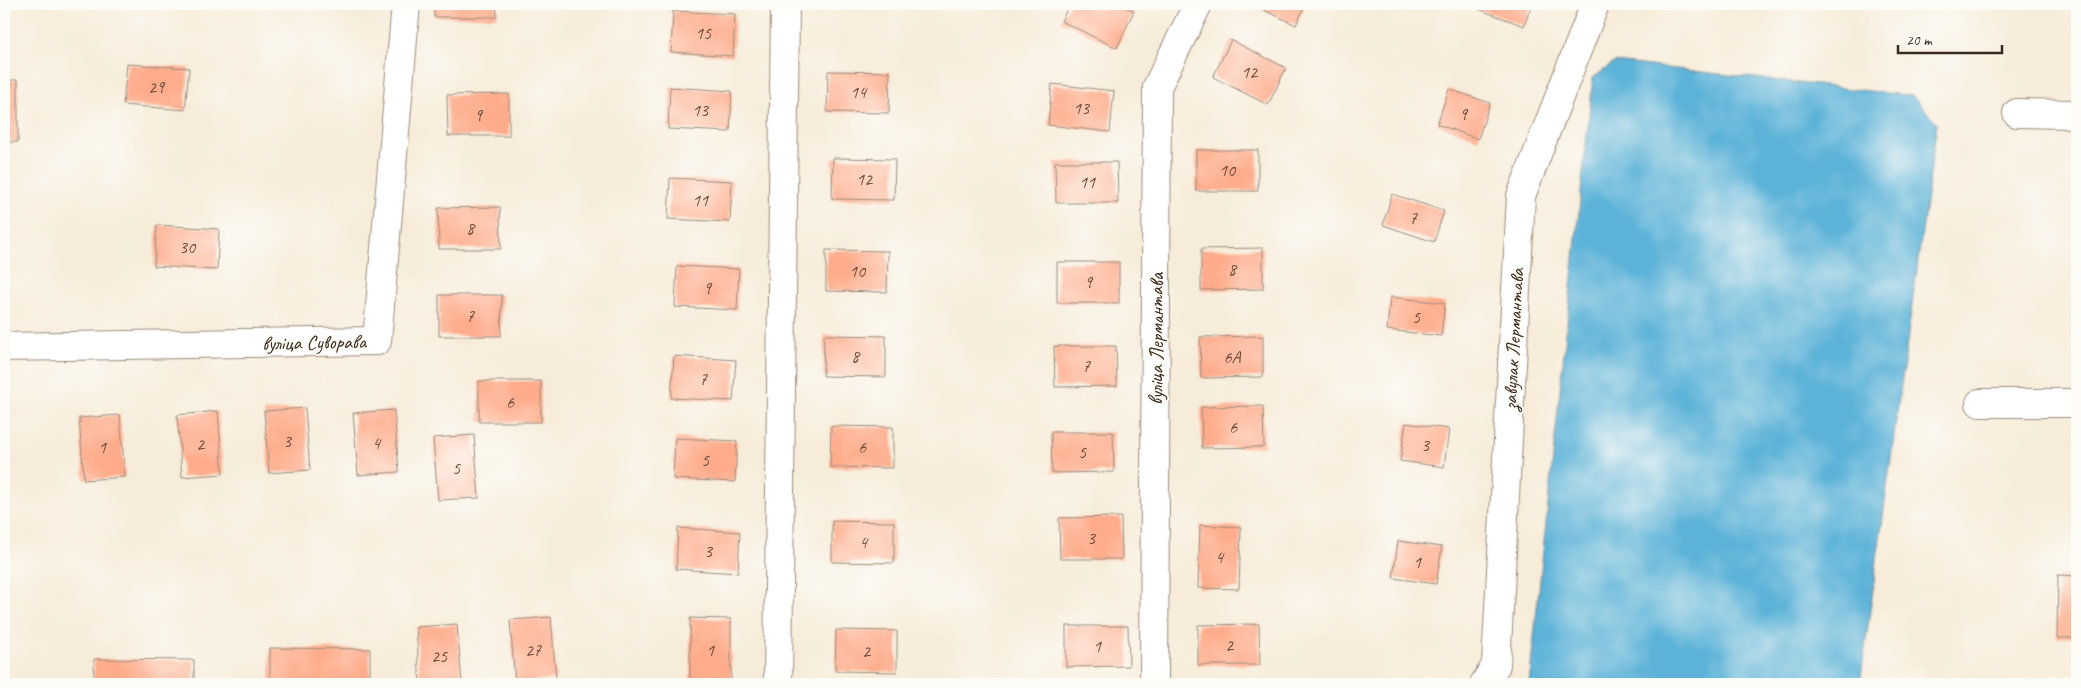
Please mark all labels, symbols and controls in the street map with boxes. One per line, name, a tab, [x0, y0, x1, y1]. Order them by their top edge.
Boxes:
house number: 15	[695, 22, 712, 44]
scale bar	[1898, 22, 2002, 54]
text: 20 m	[1906, 31, 1933, 50]
house number: 12	[1241, 61, 1259, 83]
house number: 29	[148, 76, 166, 98]
house number: 14	[850, 81, 868, 103]
house number: 13	[1073, 97, 1091, 119]
house number: 13	[692, 99, 710, 121]
house number: 9	[1459, 103, 1469, 125]
house number: 9	[474, 104, 484, 126]
house number: 10	[1219, 159, 1237, 181]
house number: 12	[856, 168, 874, 190]
house number: 11	[1079, 171, 1096, 193]
house number: 11	[692, 189, 709, 211]
house number: 7	[1409, 207, 1418, 229]
house number: 8	[466, 217, 476, 239]
house number: 30	[179, 236, 197, 258]
house number: 8	[1228, 258, 1238, 280]
house number: 10	[849, 260, 867, 282]
street label: завулак Лермантава	[1497, 267, 1531, 413]
house number: 9	[1084, 271, 1094, 293]
street label: вуліца Лермантава	[1144, 271, 1169, 405]
house number: 9	[703, 277, 713, 299]
house number: 7	[466, 305, 475, 327]
house number: 5	[1412, 306, 1421, 328]
street label: вуліца Суворава	[262, 329, 368, 356]
house number: 8	[851, 345, 861, 367]
house number: 6А	[1223, 346, 1242, 368]
house number: 7	[1082, 355, 1091, 377]
house number: 7	[699, 368, 708, 390]
house number: 6	[506, 391, 515, 413]
house number: 6	[1229, 416, 1238, 438]
house number: 3	[283, 430, 293, 452]
house number: 4	[372, 432, 382, 454]
house number: 2	[196, 433, 206, 455]
house number: 3	[1421, 434, 1431, 456]
house number: 1	[98, 436, 107, 458]
house number: 6	[858, 436, 867, 458]
house number: 5	[1078, 441, 1087, 463]
house number: 5	[701, 449, 710, 471]
house number: 5	[452, 457, 461, 479]
house number: 3	[1087, 527, 1097, 549]
house number: 4	[859, 531, 869, 553]
house number: 3	[704, 540, 714, 562]
house number: 4	[1215, 546, 1225, 568]
house number: 1	[1413, 551, 1422, 573]
house number: 2	[1225, 634, 1235, 656]
house number: 1	[1093, 635, 1102, 657]
house number: 27	[525, 639, 542, 661]
house number: 1	[706, 639, 715, 661]
house number: 2	[862, 640, 872, 662]
house number: 25	[431, 645, 448, 667]

